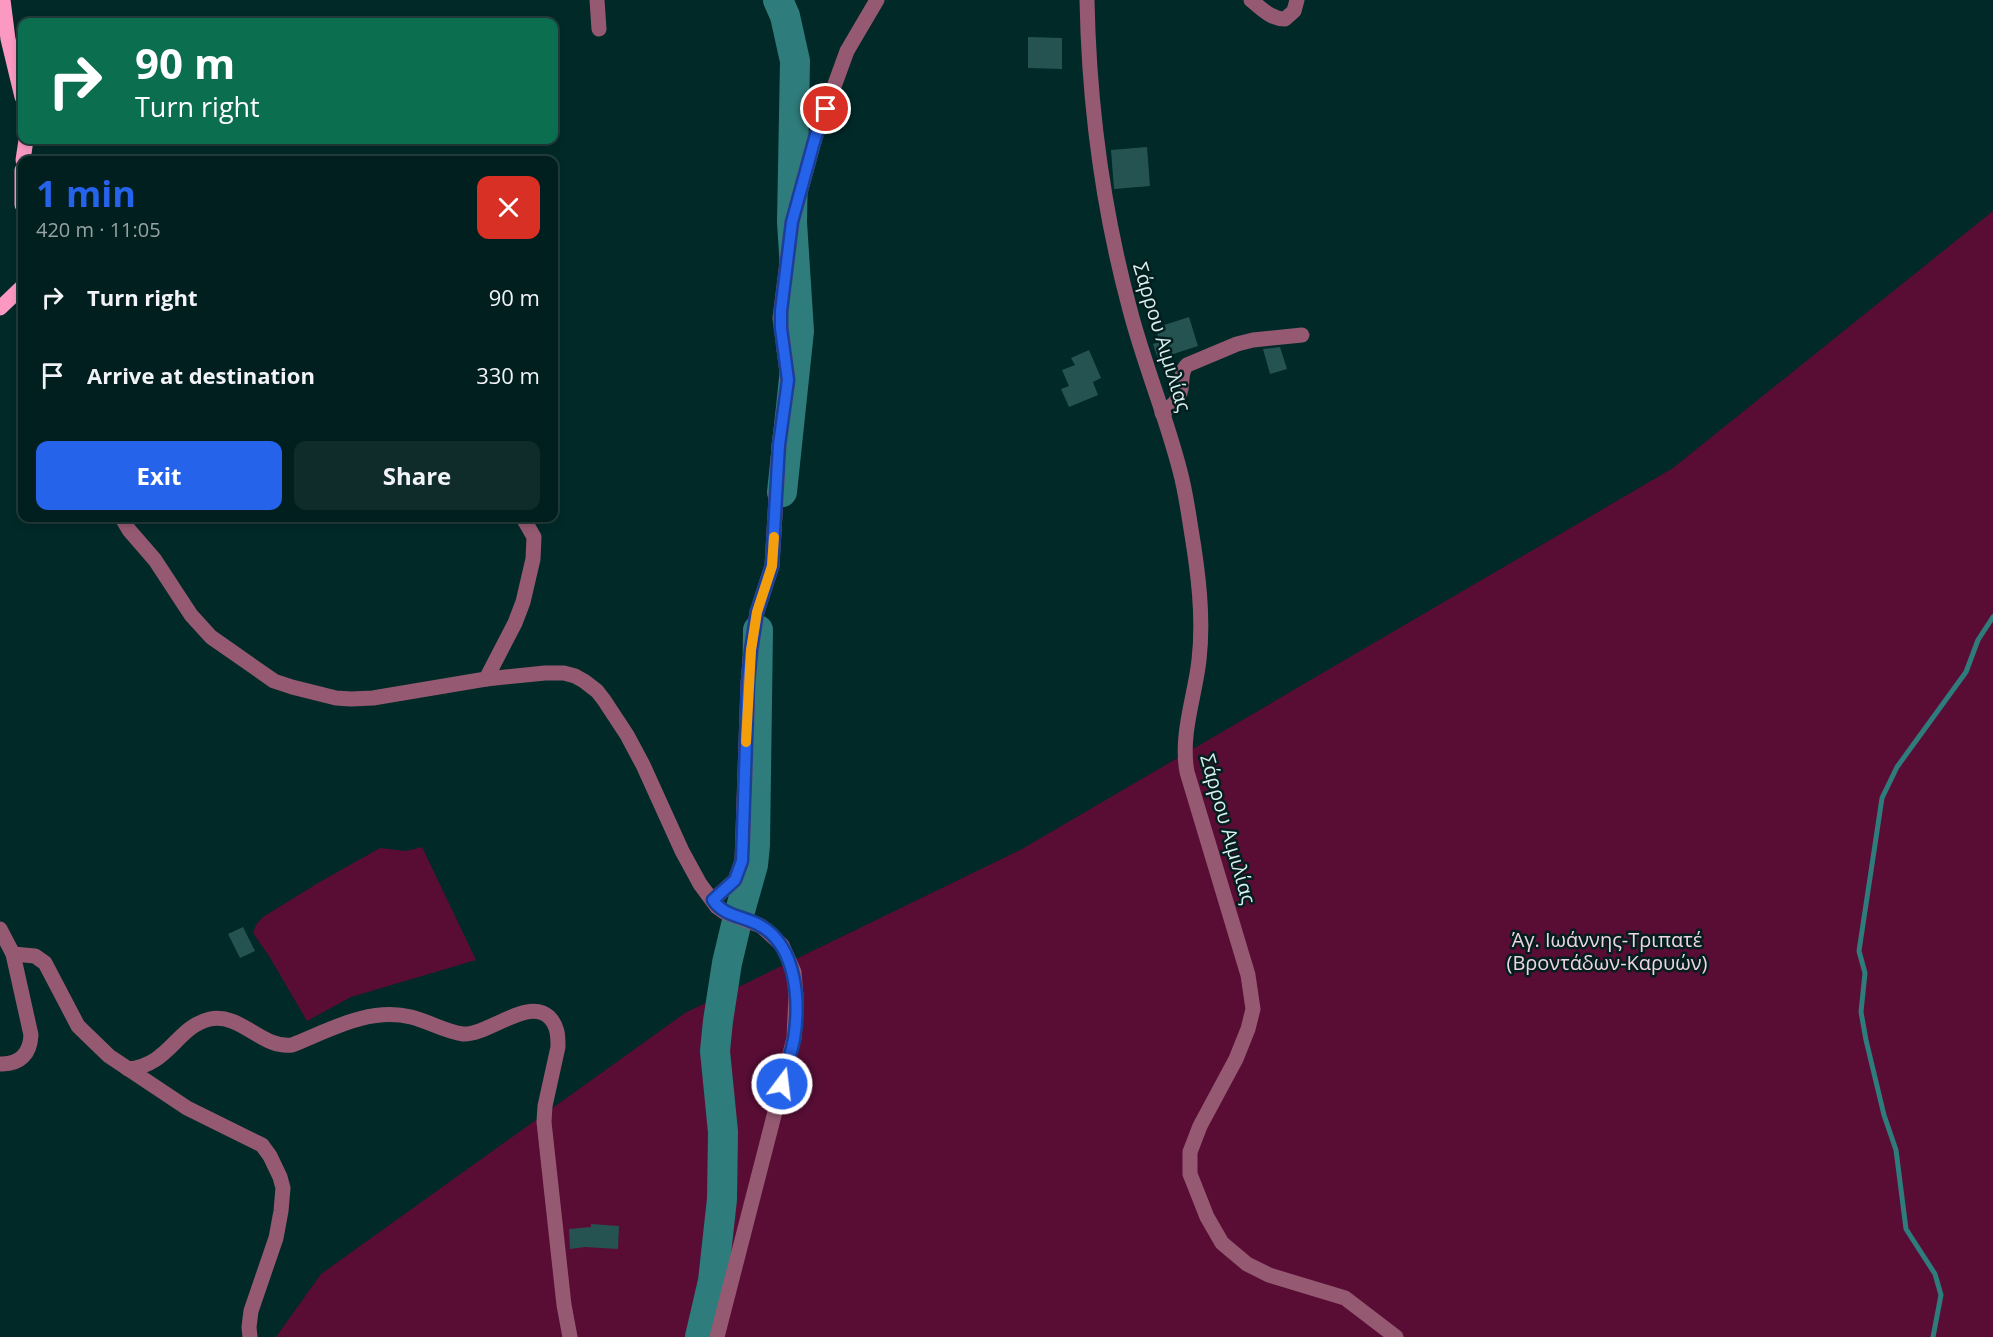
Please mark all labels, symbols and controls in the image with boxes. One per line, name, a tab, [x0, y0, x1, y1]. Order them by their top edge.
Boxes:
text: 90 m	[135, 34, 235, 91]
icon: right	[36, 42, 114, 120]
pin	[800, 83, 851, 134]
text: Turn right	[135, 88, 260, 125]
icon: arrive	[809, 92, 842, 125]
text: 1 min	[36, 169, 136, 218]
button: close	[477, 176, 540, 239]
text: 420 m · 11:05	[36, 216, 161, 243]
street label: Σάρρου Αιμιλίας	[1127, 259, 1198, 415]
icon: right	[36, 281, 69, 314]
text: Turn right	[87, 282, 198, 312]
text: 90 m	[489, 282, 540, 312]
icon: arrive	[36, 359, 69, 392]
text: Arrive at destination	[87, 360, 315, 390]
text: 330 m	[476, 360, 540, 390]
button: Exit	[36, 441, 282, 510]
button: Share	[294, 441, 540, 510]
street label: Σάρρου Αιμιλίας	[1194, 751, 1263, 907]
park label: Άγ. Ιωάννης-Τριπατέ (Βροντάδων-Καρυών)	[1507, 926, 1708, 976]
position arrow	[750, 1052, 814, 1116]

